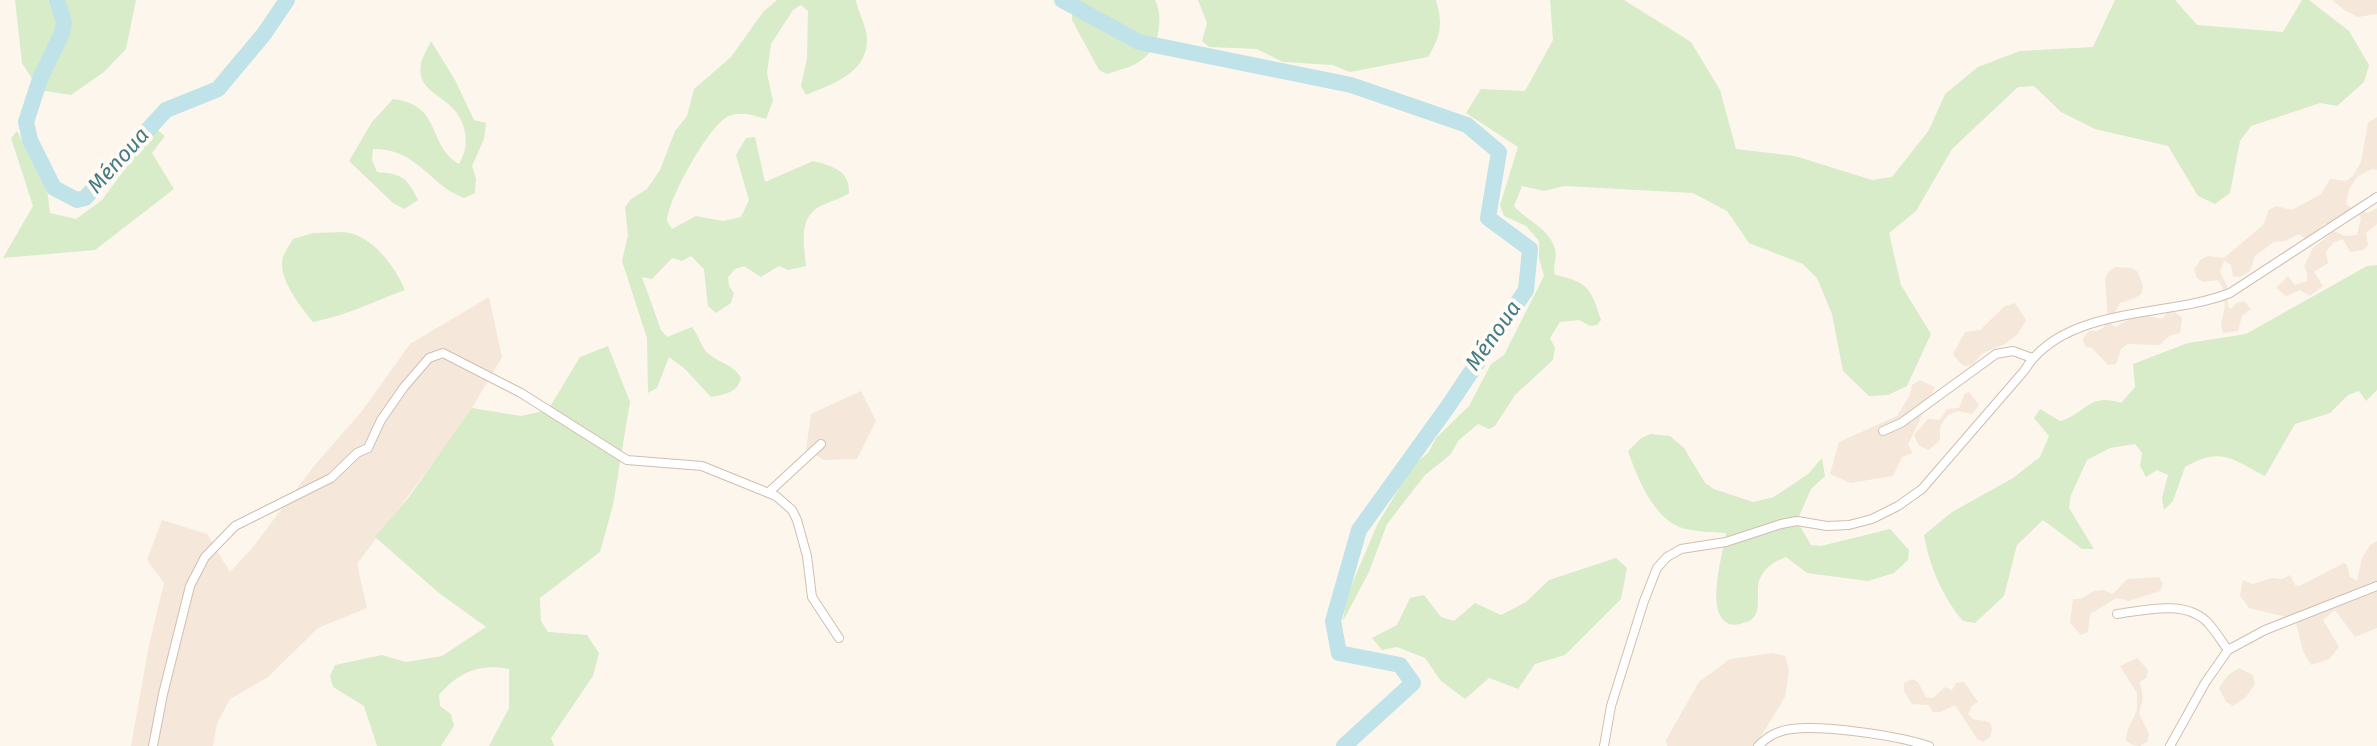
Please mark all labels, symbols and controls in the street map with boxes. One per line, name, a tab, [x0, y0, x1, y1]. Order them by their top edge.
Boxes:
water label: Ménoua	[83, 123, 155, 199]
water label: Ménoua	[1461, 296, 1527, 376]

